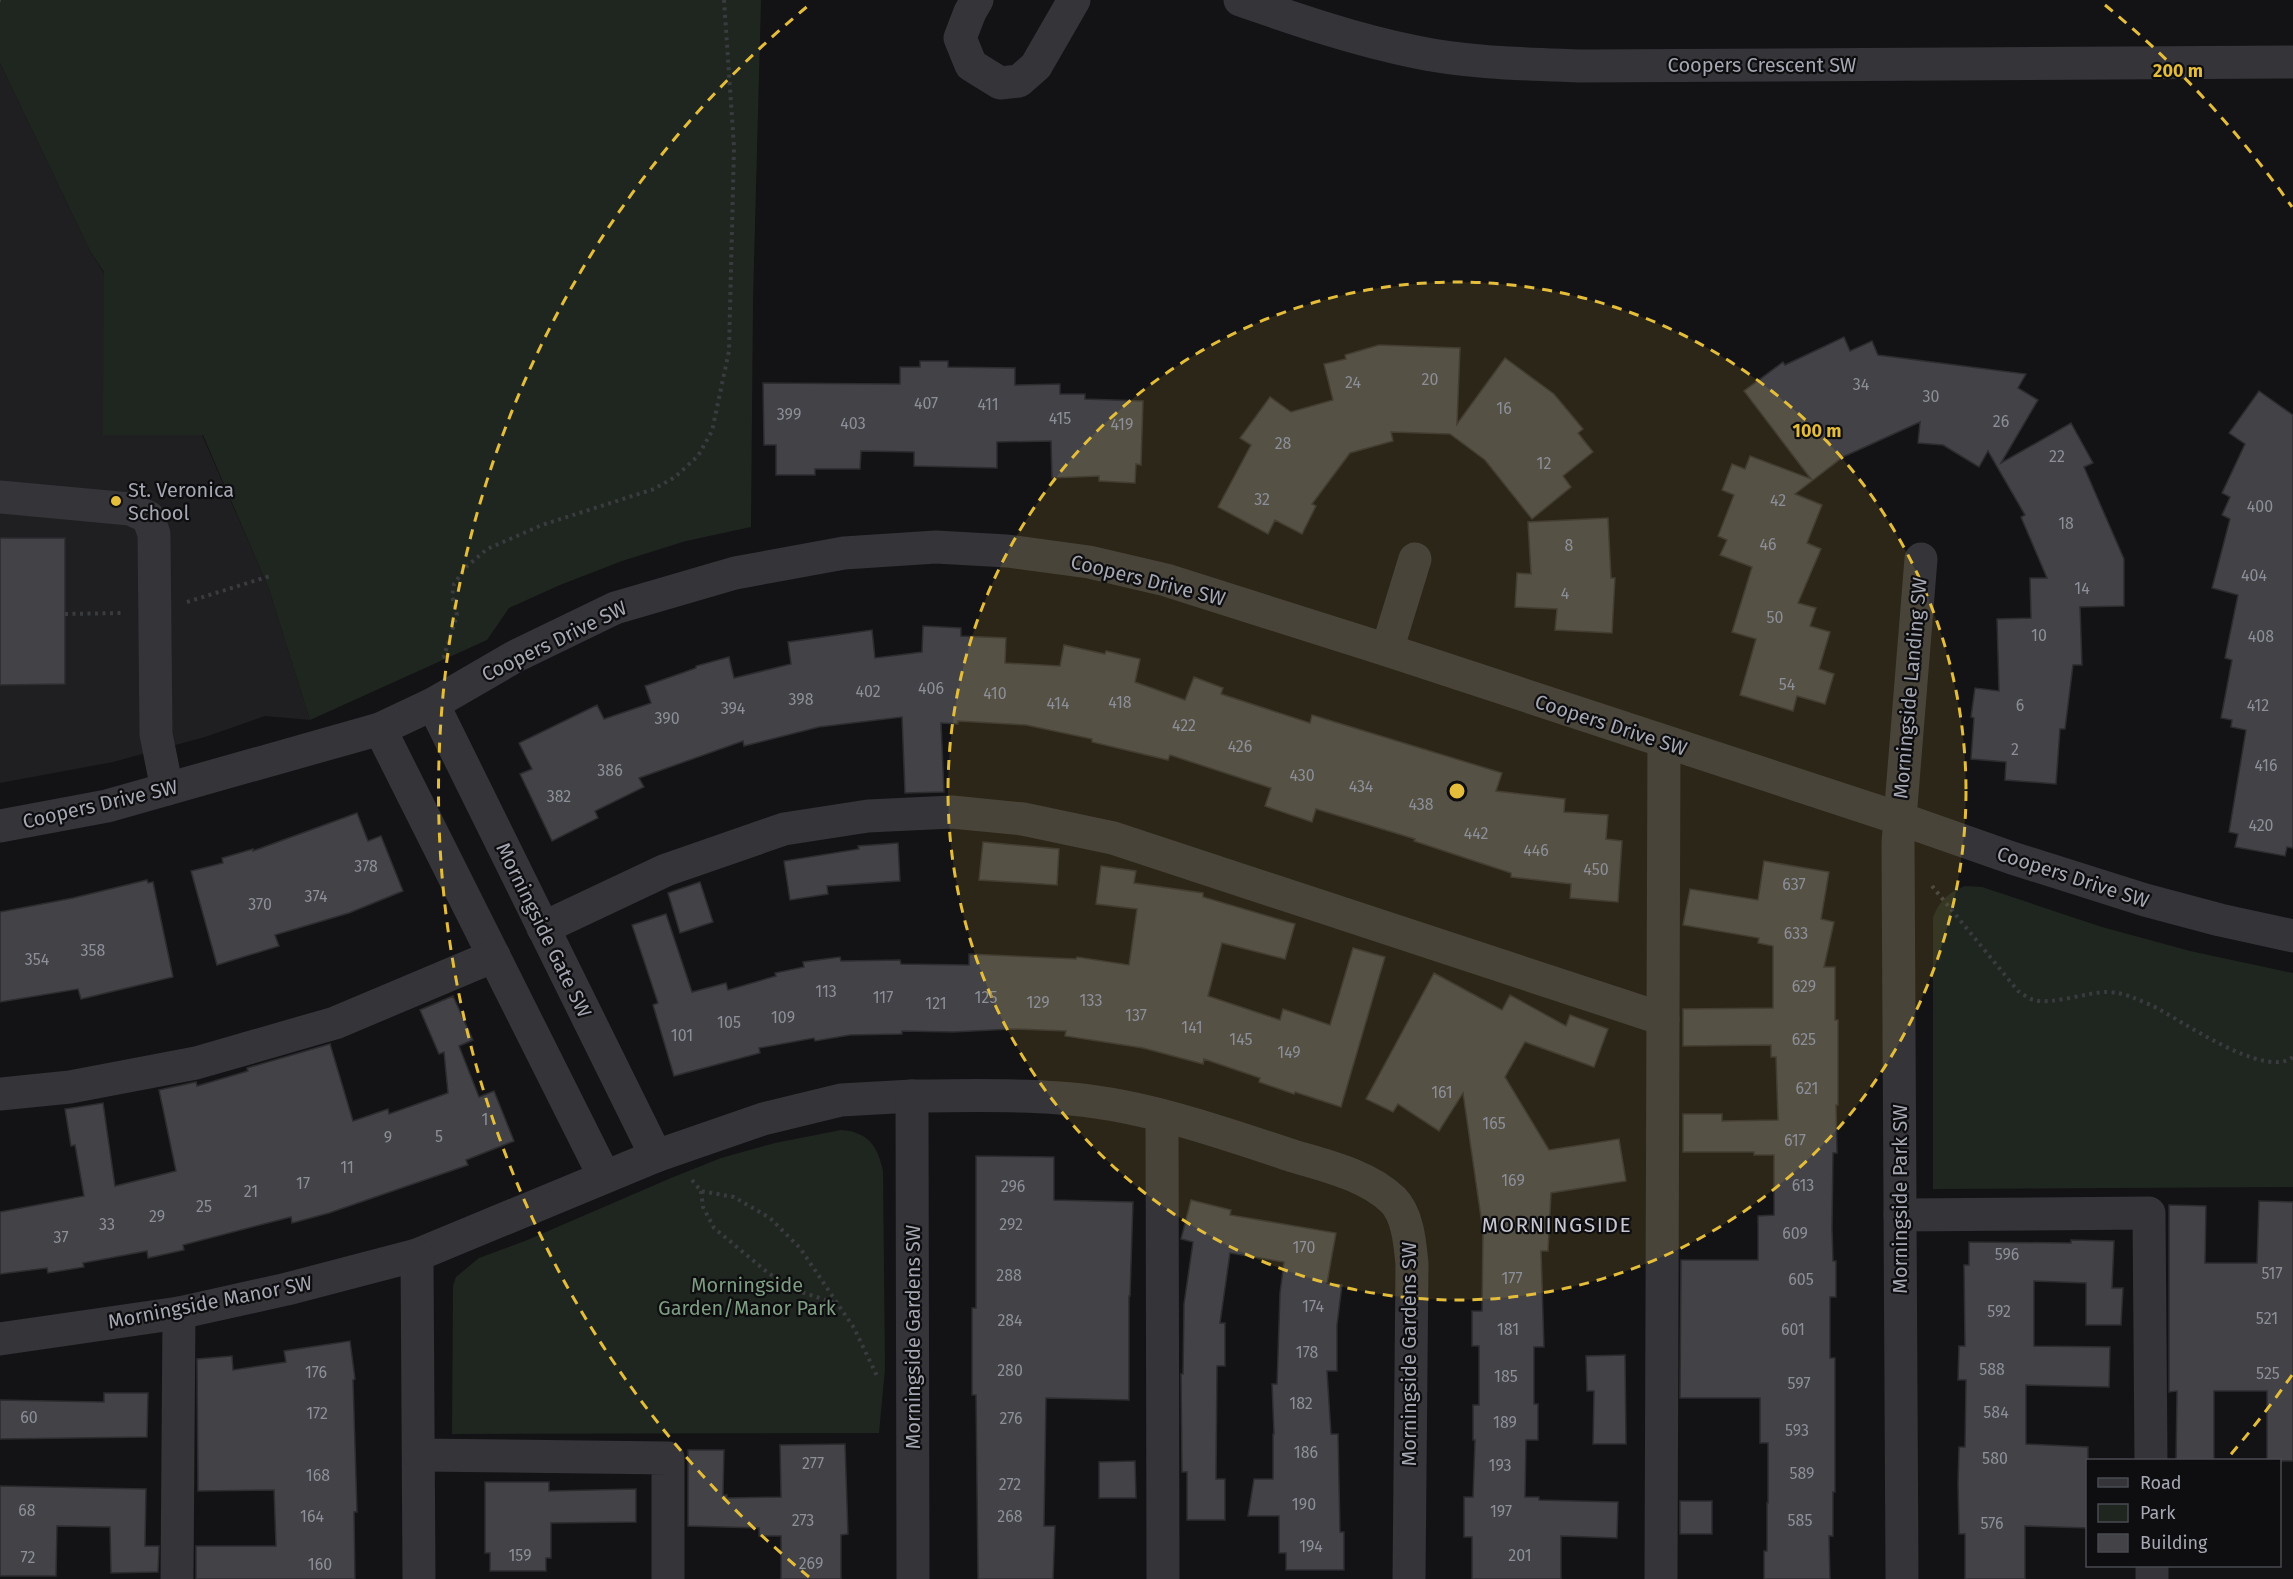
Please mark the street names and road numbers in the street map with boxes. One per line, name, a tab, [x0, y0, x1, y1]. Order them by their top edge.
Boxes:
street label: Coopers Crescent SW	[1668, 53, 1857, 77]
street label: Coopers Drive SW	[1068, 549, 1228, 611]
street label: Morningside Landing SW	[1888, 576, 1932, 800]
street label: Coopers Drive SW	[478, 595, 631, 687]
street label: Coopers Drive SW	[1532, 689, 1690, 761]
street label: Coopers Drive SW	[20, 774, 180, 834]
street label: Morningside Gate SW	[491, 839, 597, 1022]
street label: Coopers Drive SW	[1994, 841, 2152, 913]
street label: Morningside Park SW	[1888, 1104, 1912, 1294]
street label: Morningside Gardens SW	[901, 1224, 925, 1449]
street label: Morningside Gardens SW	[1397, 1241, 1421, 1466]
street label: Morningside Manor SW	[106, 1270, 315, 1334]

